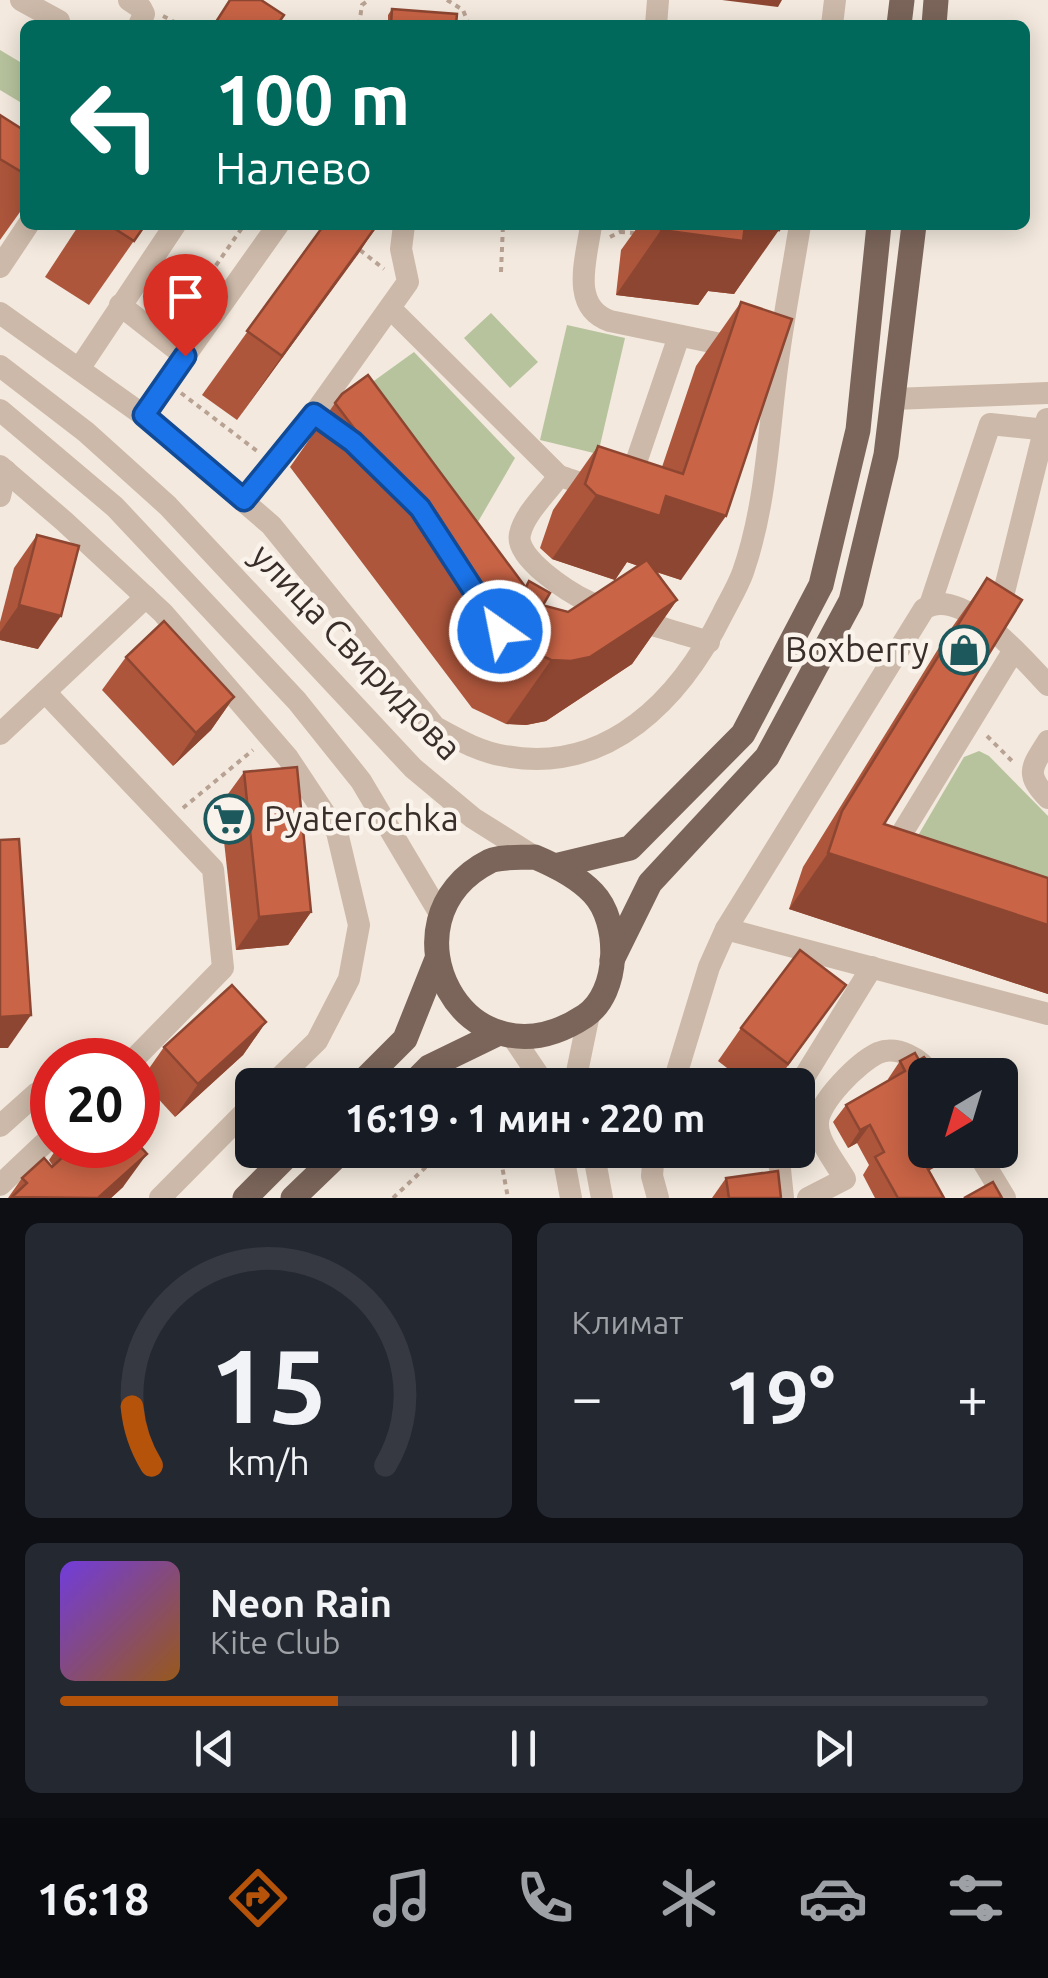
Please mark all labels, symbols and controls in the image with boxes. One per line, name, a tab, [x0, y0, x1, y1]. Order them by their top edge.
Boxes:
icon: left	[50, 60, 180, 190]
text: 100 m	[215, 60, 410, 138]
text: Налево	[215, 142, 372, 193]
pin	[143, 254, 228, 357]
icon: arrive	[158, 269, 213, 324]
street label: улица Свиридова	[243, 535, 470, 768]
position arrow	[448, 579, 552, 683]
shop icon: Boxberry	[938, 624, 990, 676]
place label: Boxberry	[785, 629, 929, 669]
supermarket icon: Pyaterochka	[203, 793, 255, 845]
place label: Pyaterochka	[264, 798, 459, 838]
speed limit sign: 20	[30, 1038, 160, 1168]
north arrow	[908, 1058, 1018, 1168]
map controls	[908, 1058, 1018, 1168]
text: 16:19 · 1 мин · 220 m	[345, 1097, 705, 1139]
text: Климат	[572, 1304, 683, 1340]
text: 15	[210, 1326, 327, 1443]
text: 19°	[724, 1354, 835, 1438]
text: −	[572, 1366, 603, 1427]
text: +	[957, 1366, 988, 1427]
text: km/h	[227, 1442, 310, 1482]
text: Neon Rain	[210, 1582, 392, 1624]
text: Kite Club	[210, 1624, 340, 1660]
icon: previous	[187, 1721, 242, 1776]
icon: pause	[496, 1721, 551, 1776]
icon: next	[806, 1721, 861, 1776]
icon: directions	[223, 1863, 293, 1933]
icon: music	[367, 1863, 437, 1933]
icon: phone	[510, 1863, 580, 1933]
icon: climate	[654, 1863, 724, 1933]
icon: car	[798, 1863, 868, 1933]
icon: filters	[941, 1863, 1011, 1933]
text: 16:18	[37, 1873, 149, 1924]

